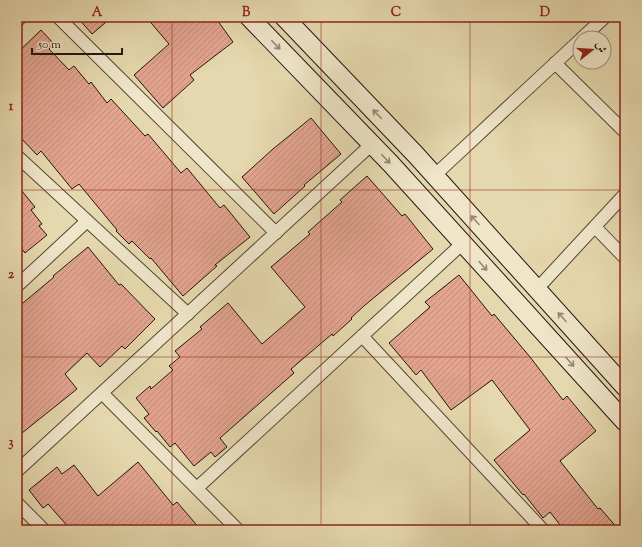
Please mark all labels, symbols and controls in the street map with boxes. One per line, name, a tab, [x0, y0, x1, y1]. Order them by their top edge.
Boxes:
text: A	[92, 4, 103, 22]
text: B	[242, 4, 251, 22]
text: C	[391, 4, 401, 22]
text: D	[540, 4, 550, 22]
scale bar	[32, 30, 122, 56]
north arrow	[572, 30, 612, 70]
text: 50 m	[37, 36, 61, 54]
one-way arrow	[271, 40, 281, 50]
text: ش	[591, 40, 610, 55]
text: 1	[9, 98, 14, 116]
one-way arrow	[372, 109, 382, 119]
one-way arrow	[381, 154, 391, 164]
one-way arrow	[470, 215, 479, 225]
one-way arrow	[478, 260, 487, 271]
text: 2	[8, 266, 15, 284]
one-way arrow	[557, 311, 566, 322]
one-way arrow	[565, 357, 575, 367]
text: 3	[8, 434, 14, 452]

